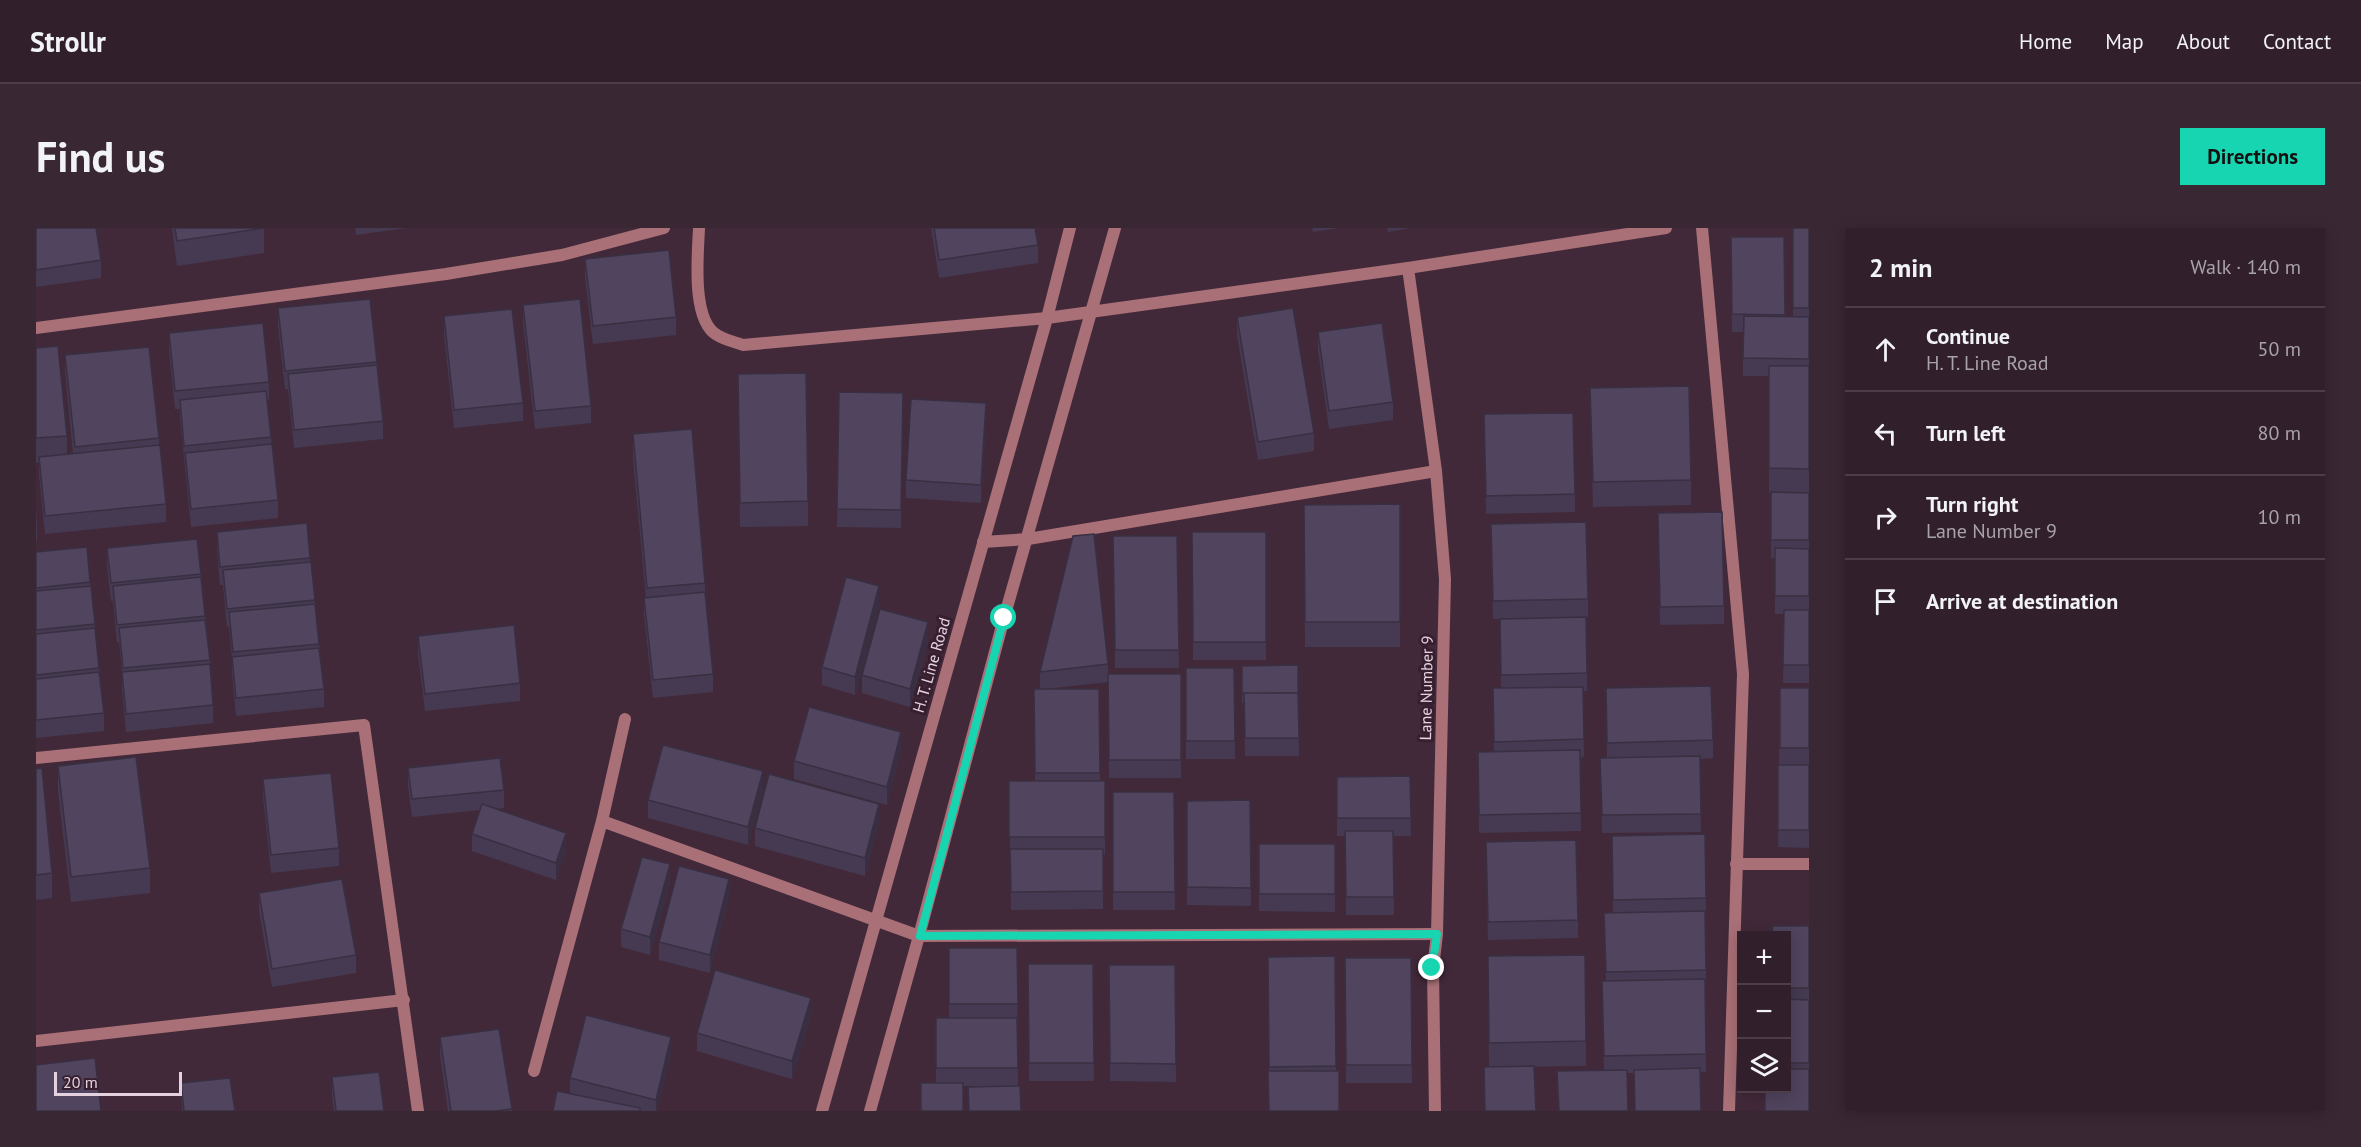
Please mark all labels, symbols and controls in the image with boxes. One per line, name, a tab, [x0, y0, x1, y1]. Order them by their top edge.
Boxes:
text: Strollr	[30, 23, 106, 60]
text: Home	[2019, 28, 2072, 55]
text: Map	[2105, 28, 2144, 55]
text: About	[2177, 28, 2230, 55]
text: Contact	[2263, 28, 2331, 55]
button: Directions	[2180, 128, 2325, 185]
text: Find us	[36, 129, 165, 184]
text: 2 min	[1869, 251, 1932, 284]
text: Walk · 140 m	[2190, 254, 2301, 280]
text: Continue	[1926, 322, 2010, 350]
icon: ahead	[1869, 333, 1902, 366]
text: 50 m	[2258, 336, 2301, 362]
text: H. T. Line Road	[1926, 350, 2048, 376]
icon: left	[1869, 417, 1902, 450]
text: Turn left	[1926, 419, 2006, 447]
text: 80 m	[2258, 420, 2301, 446]
text: Turn right	[1926, 490, 2018, 518]
icon: right	[1869, 501, 1902, 534]
text: 10 m	[2258, 504, 2301, 530]
text: Lane Number 9	[1926, 518, 2057, 544]
icon: arrive	[1869, 585, 1902, 618]
text: Arrive at destination	[1926, 587, 2118, 615]
route start	[990, 604, 1016, 630]
street label: H. T. Line Road	[908, 615, 954, 715]
street label: Lane Number 9	[1415, 636, 1437, 740]
map controls	[1737, 931, 1791, 1093]
button: +	[1737, 931, 1791, 985]
route end	[1418, 954, 1444, 980]
button: −	[1737, 985, 1791, 1039]
button: layers	[1737, 1039, 1791, 1093]
scale bar	[54, 1069, 182, 1096]
text: 20 m	[63, 1072, 98, 1092]

